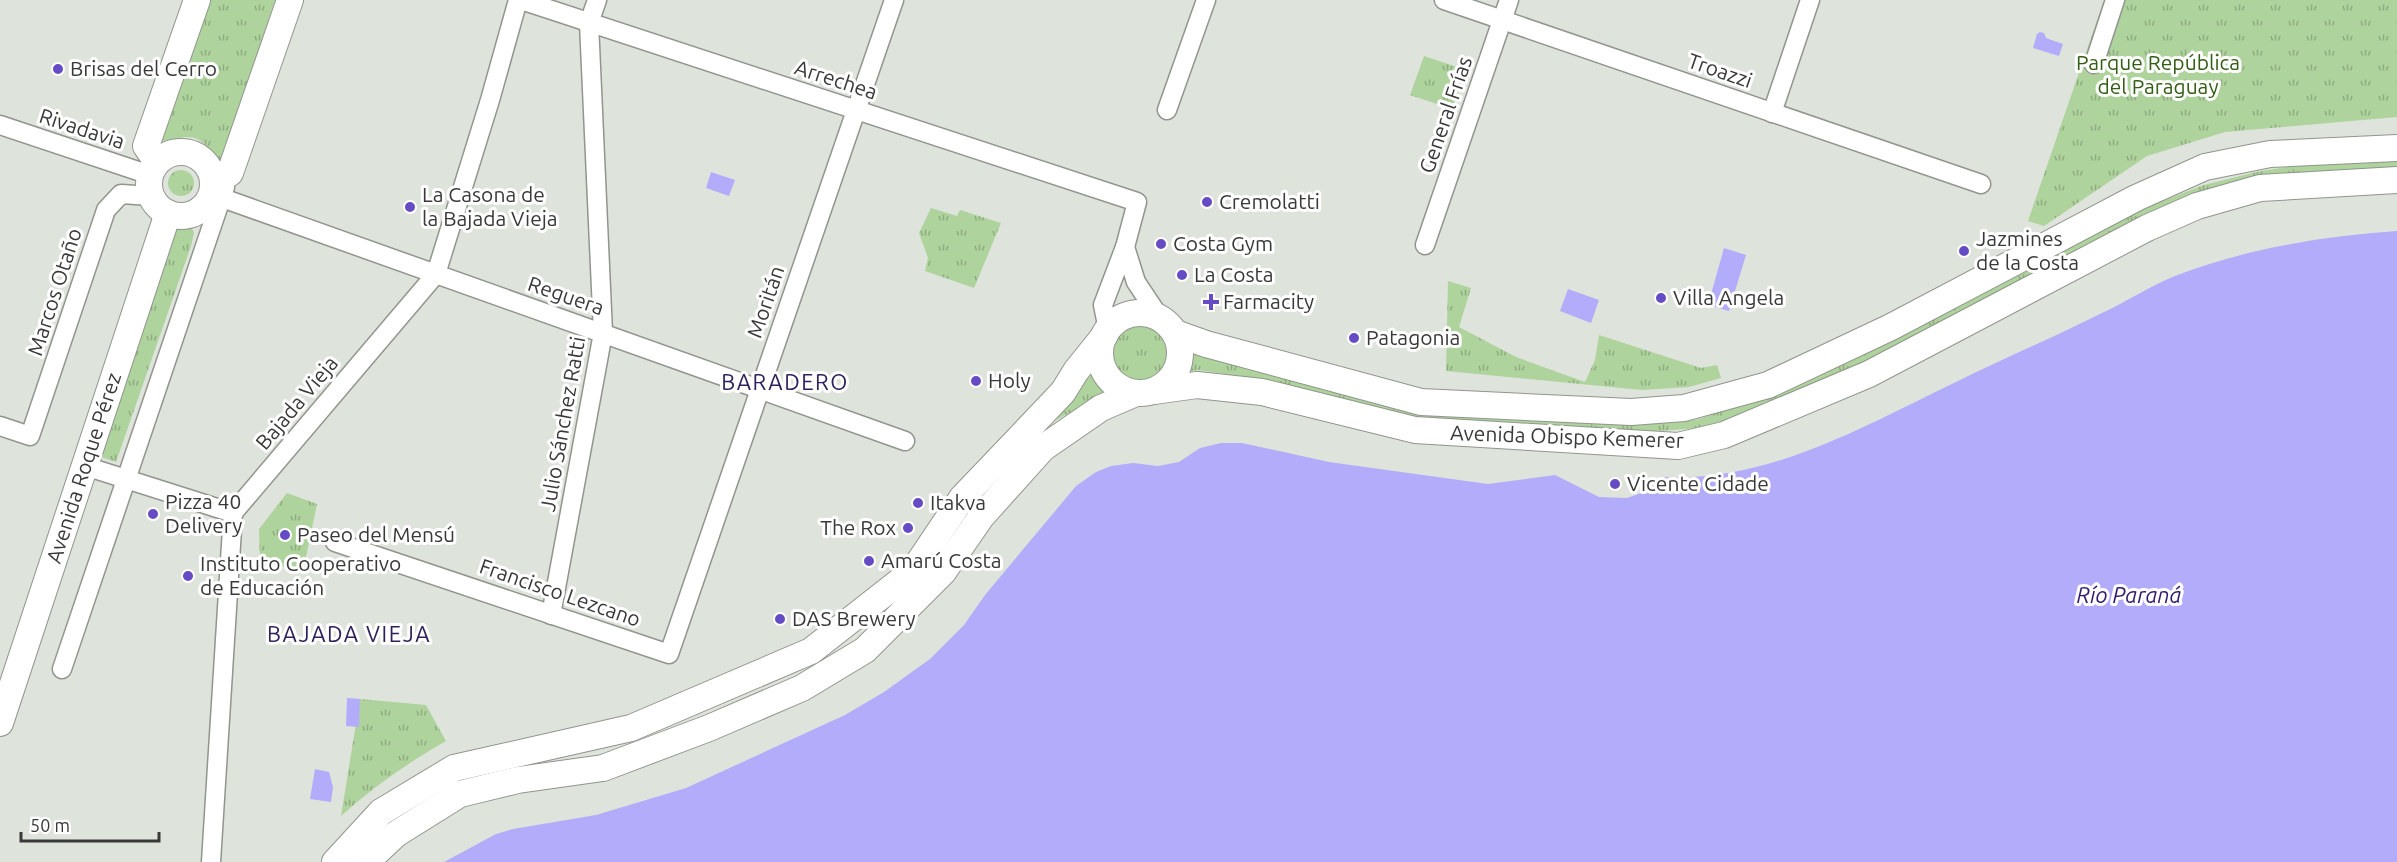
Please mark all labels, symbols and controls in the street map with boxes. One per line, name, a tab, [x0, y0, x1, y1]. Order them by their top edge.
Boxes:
street label: Troazzi	[1685, 48, 1756, 92]
park label: Parque República del Paraguay	[2076, 50, 2240, 98]
street label: General Frías	[1414, 53, 1476, 176]
street label: Arrechea	[792, 54, 881, 104]
place label: Brisas del Cerro	[70, 56, 217, 80]
marker: Brisas del Cerro	[51, 62, 65, 76]
street label: Rivadavia	[37, 103, 128, 153]
place label: La Casona de la Bajada Vieja	[422, 182, 558, 230]
place label: Cremolatti	[1219, 189, 1320, 213]
marker: Cremolatti	[1200, 195, 1214, 209]
marker: La Casona de la Bajada Vieja	[403, 200, 417, 214]
street label: Marcos Otaño	[22, 225, 86, 358]
place label: Jazmines de la Costa	[1976, 226, 2079, 274]
place label: Costa Gym	[1173, 231, 1273, 255]
marker: Costa Gym	[1154, 237, 1168, 251]
marker: Jazmines de la Costa	[1957, 244, 1971, 258]
place label: La Costa	[1194, 262, 1274, 286]
street label: Moritán	[742, 263, 789, 341]
marker: La Costa	[1175, 268, 1189, 282]
street label: Reguera	[525, 271, 608, 319]
place label: Villa Angela	[1673, 285, 1784, 309]
place label: Farmacity	[1223, 289, 1314, 313]
marker: Villa Angela	[1654, 291, 1668, 305]
marker: Farmacity	[1204, 295, 1218, 309]
place label: Patagonia	[1366, 325, 1460, 349]
marker: Patagonia	[1347, 331, 1361, 345]
street label: Julio Sánchez Ratti	[535, 335, 589, 513]
street label: Bajada Vieja	[250, 351, 342, 454]
place label: Holy	[988, 368, 1031, 392]
street label: Avenida Roque Pérez	[41, 369, 125, 566]
district label: BARADERO	[721, 369, 849, 394]
marker: Holy	[969, 374, 983, 388]
street label: Avenida Obispo Kemerer	[1450, 420, 1684, 452]
place label: Vicente Cidade	[1627, 471, 1769, 495]
marker: Vicente Cidade	[1608, 477, 1622, 491]
place label: Pizza 40 Delivery	[165, 489, 242, 537]
place label: Itakva	[930, 490, 986, 514]
marker: Itakva	[911, 496, 925, 510]
marker: Pizza 40 Delivery	[146, 507, 160, 521]
place label: The Rox	[820, 515, 896, 539]
marker: The Rox	[901, 521, 915, 535]
place label: Paseo del Mensú	[297, 522, 455, 546]
marker: Paseo del Mensú	[278, 528, 292, 542]
place label: Amarú Costa	[881, 548, 1002, 572]
place label: Instituto Cooperativo de Educación	[200, 551, 401, 599]
street label: Francisco Lezcano	[477, 553, 644, 631]
marker: Amarú Costa	[862, 554, 876, 568]
marker: Instituto Cooperativo de Educación	[181, 569, 195, 583]
water label: Río Paraná	[2077, 582, 2182, 607]
place label: DAS Brewery	[792, 606, 916, 630]
marker: DAS Brewery	[773, 612, 787, 626]
district label: BAJADA VIEJA	[267, 621, 431, 646]
scale bar	[21, 805, 159, 843]
text: 50 m	[30, 815, 70, 835]

